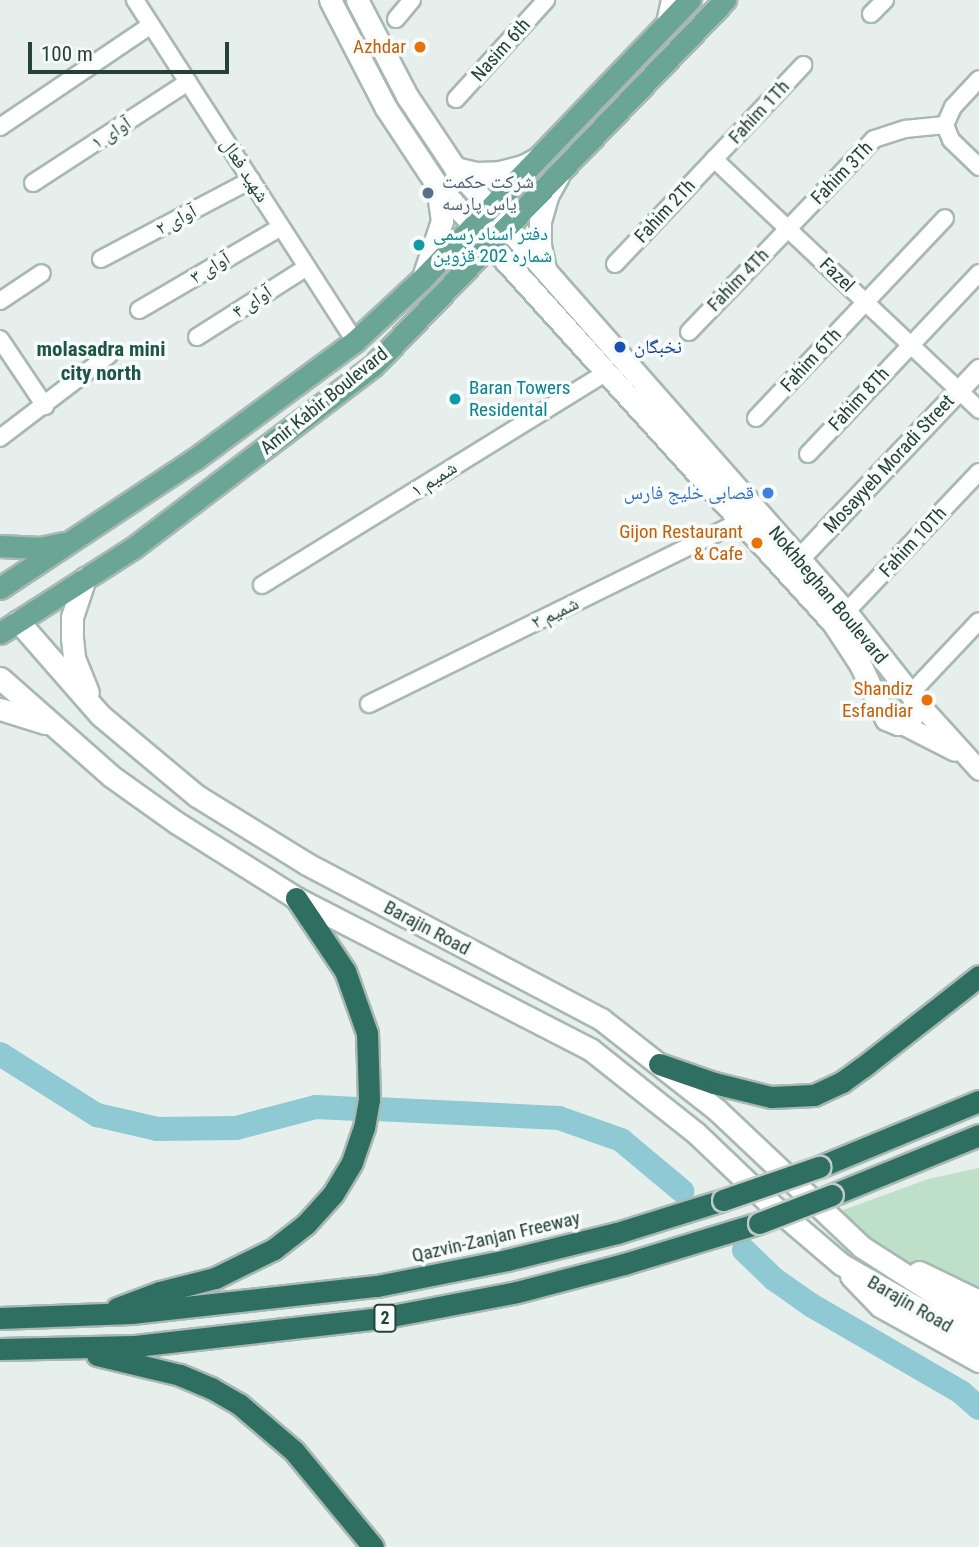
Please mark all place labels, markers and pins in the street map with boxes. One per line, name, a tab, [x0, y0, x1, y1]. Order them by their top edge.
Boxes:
place label: Azhdar	[353, 36, 406, 58]
marker: Azhdar	[412, 39, 428, 55]
place label: شرکت حکمت یاس پارسه	[442, 171, 534, 215]
marker: شرکت حکمت یاس پارسه	[420, 185, 436, 201]
place label: دفتر اسناد رسمی شماره 202 قزوین	[433, 223, 552, 267]
marker: دفتر اسناد رسمی شماره 202 قزوین	[411, 237, 427, 253]
place label: نخبگان	[634, 336, 682, 358]
marker: نخبگان	[612, 339, 628, 355]
place label: Baran Towers Residental	[469, 377, 571, 421]
marker: Baran Towers Residental	[447, 391, 463, 407]
place label: قصابی خلیج فارس	[624, 482, 754, 504]
marker: قصابی خلیج فارس	[760, 485, 776, 501]
place label: Gijon Restaurant & Cafe	[619, 521, 743, 565]
marker: Gijon Restaurant & Cafe	[749, 535, 765, 551]
place label: Shandiz Esfandiar	[842, 678, 913, 722]
marker: Shandiz Esfandiar	[919, 692, 935, 708]

